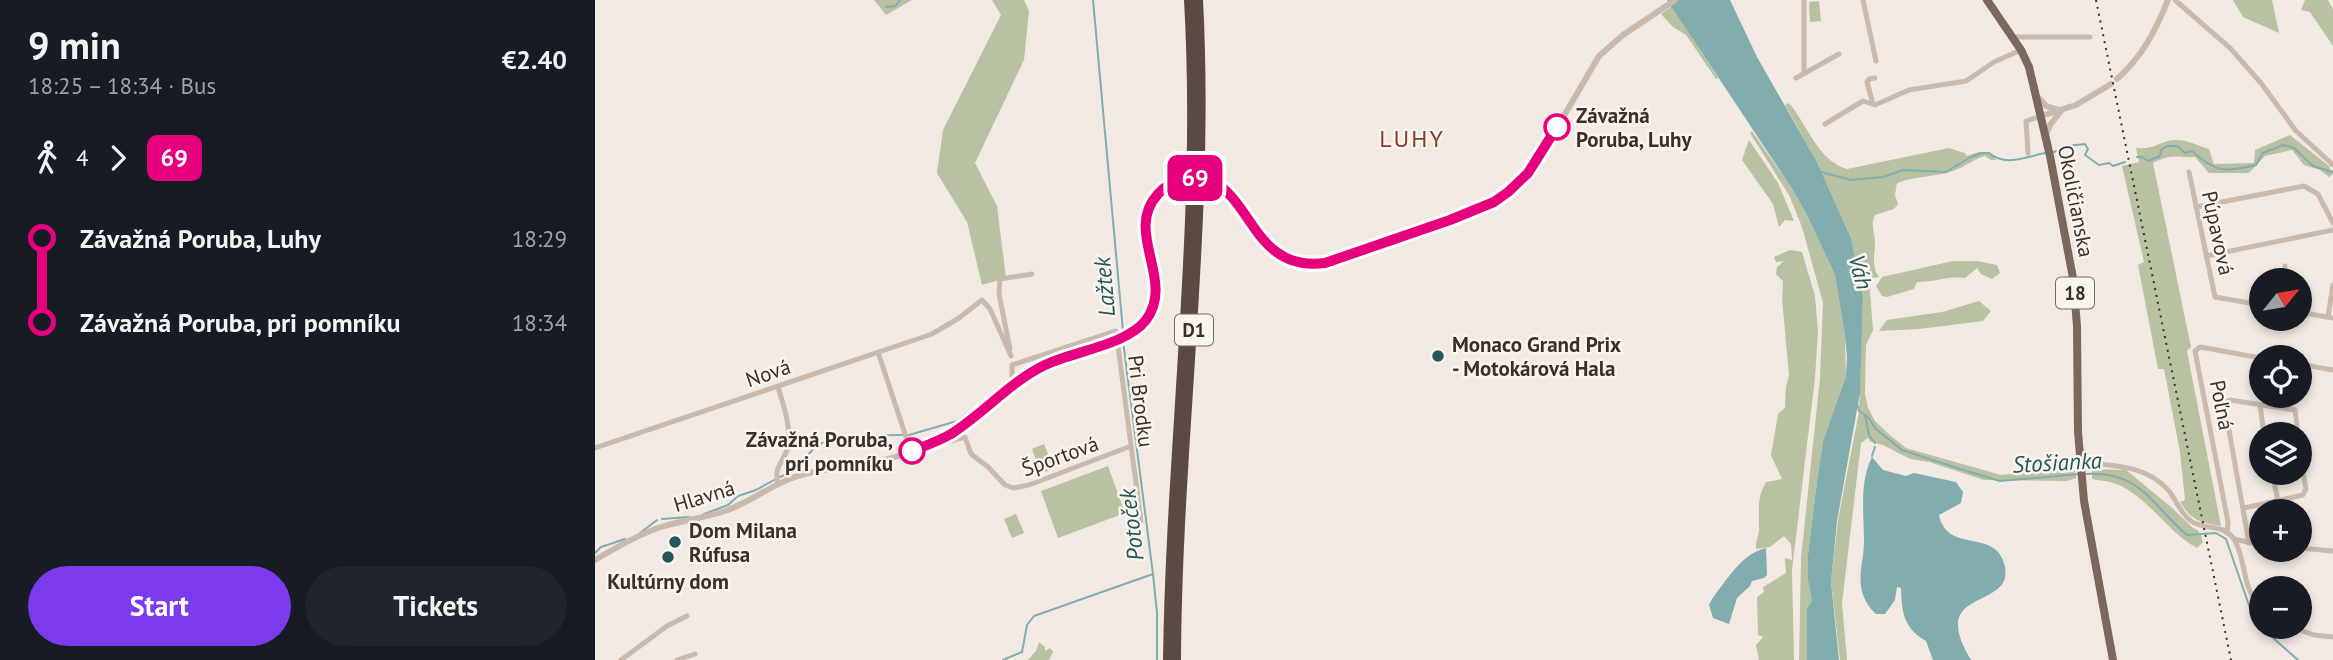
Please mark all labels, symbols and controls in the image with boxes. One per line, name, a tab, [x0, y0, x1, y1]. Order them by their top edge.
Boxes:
text: 9 min	[28, 20, 121, 69]
text: €2.40	[502, 43, 567, 76]
text: 18:25 – 18:34 · Bus	[28, 71, 216, 100]
place label: Závažná Poruba, Luhy	[1576, 102, 1693, 153]
marker: Závažná Poruba, Luhy	[1544, 114, 1570, 140]
district label: LUHY	[1379, 123, 1445, 154]
icon: walk	[28, 139, 66, 177]
icon: forward	[99, 139, 137, 177]
text: 69	[161, 142, 188, 173]
text: 4	[76, 143, 89, 172]
street label: Okoličianska	[2052, 143, 2100, 259]
line badge: 69	[1163, 155, 1227, 201]
text: 69	[1181, 162, 1209, 193]
street label: Púpavová	[2196, 188, 2240, 278]
text: Závažná Poruba, Luhy	[80, 222, 321, 255]
text: 18:29	[512, 224, 567, 253]
water label: Váh	[1842, 251, 1880, 293]
water label: Lažtek	[1087, 254, 1121, 318]
north arrow	[2249, 268, 2312, 331]
map controls	[2249, 268, 2312, 639]
road number: 18	[2056, 278, 2094, 308]
text: Závažná Poruba, pri pomníku	[80, 306, 401, 339]
text: 18:34	[512, 308, 567, 337]
road number: D1	[1175, 314, 1213, 346]
place label: Monaco Grand Prix - Motokárová Hala	[1452, 331, 1621, 382]
button: locate	[2249, 345, 2312, 408]
marker: Monaco Grand Prix - Motokárová Hala	[1430, 348, 1446, 364]
street label: Nová	[742, 353, 794, 393]
street label: Pri Brodku	[1122, 353, 1160, 449]
street label: Poľná	[2204, 378, 2240, 432]
button: layers	[2249, 422, 2312, 485]
place label: Závažná Poruba, pri pomníku	[746, 426, 893, 477]
street label: Športová	[1018, 430, 1102, 482]
marker: Závažná Poruba, pri pomníku	[899, 438, 925, 464]
water label: Stošianka	[2012, 445, 2102, 479]
street label: Hlavná	[670, 474, 738, 518]
water label: Potoček	[1112, 486, 1150, 563]
button: +	[2249, 499, 2312, 562]
place label: Dom Milana Rúfusa	[689, 517, 797, 568]
marker: Dom Milana Rúfusa	[667, 534, 683, 550]
marker: Kultúrny dom	[660, 549, 676, 565]
button: Start	[28, 566, 291, 646]
button: Tickets	[305, 566, 567, 646]
place label: Kultúrny dom	[607, 568, 729, 595]
button: −	[2249, 576, 2312, 639]

